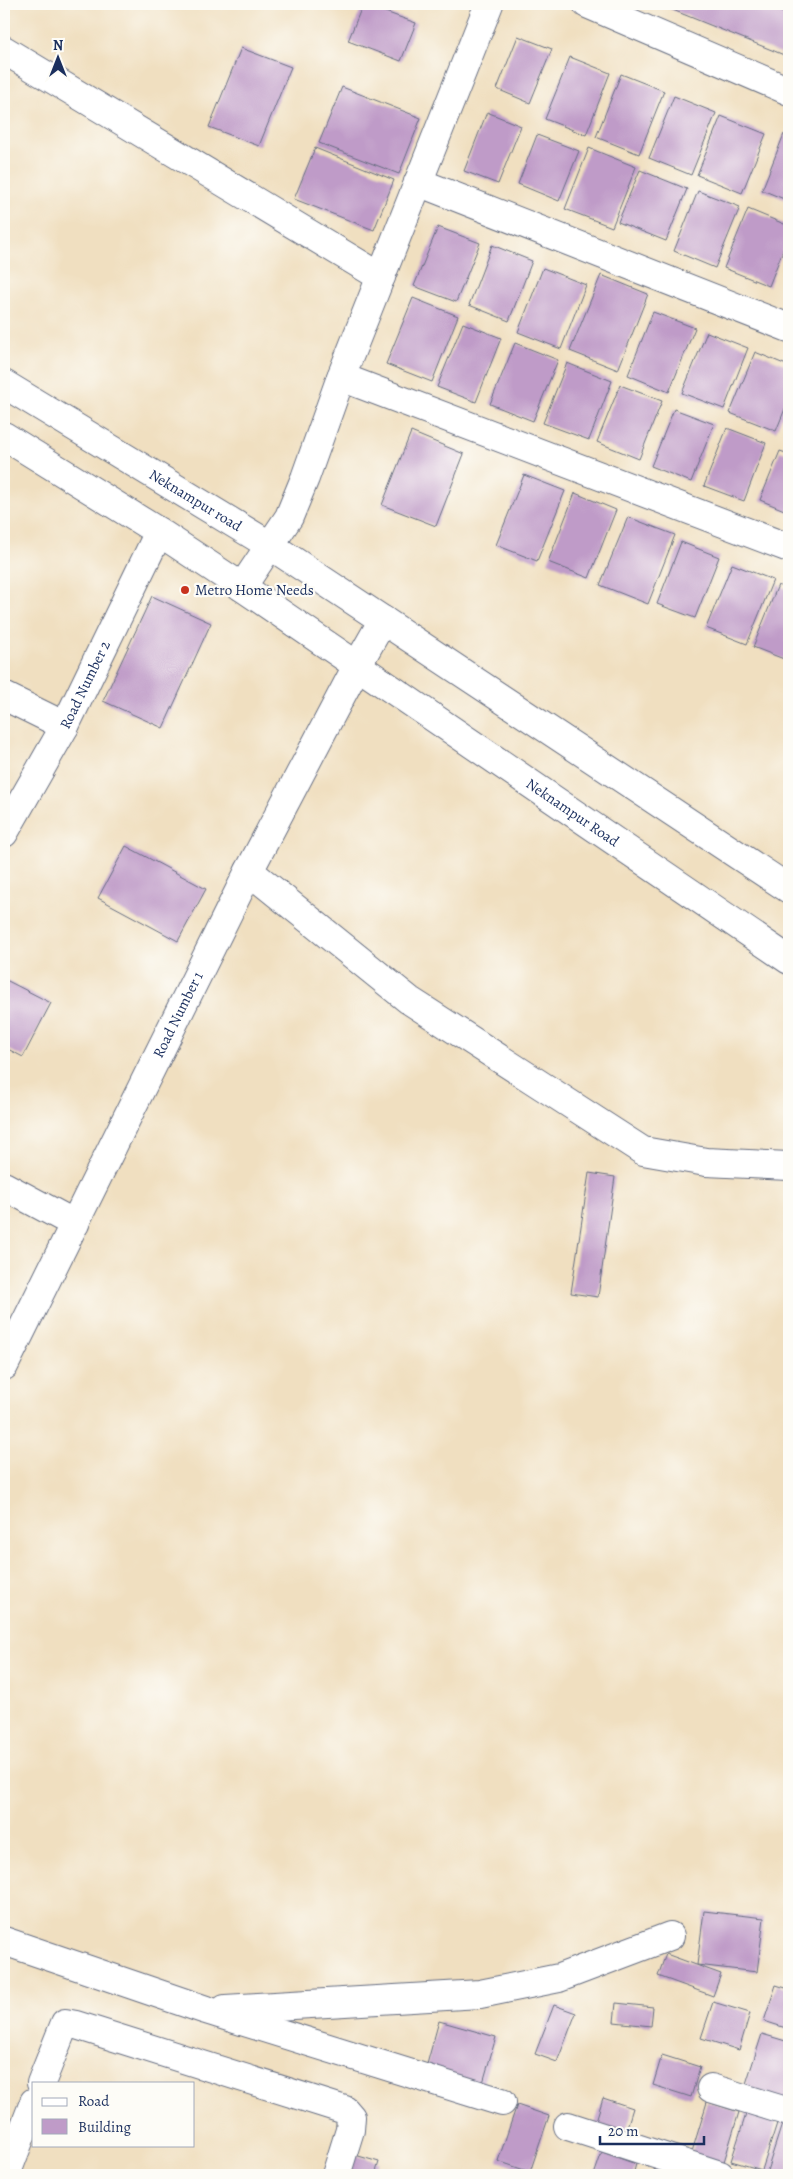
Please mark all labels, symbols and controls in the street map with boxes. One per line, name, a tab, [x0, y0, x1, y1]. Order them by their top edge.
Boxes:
north arrow	[32, 32, 82, 82]
text: N	[53, 36, 63, 55]
street label: Neknampur road	[145, 464, 247, 537]
place label: Metro Home Needs	[195, 580, 314, 600]
marker: Metro Home Needs	[179, 584, 191, 596]
street label: Road Number 2	[55, 637, 115, 732]
street label: Neknampur Road	[522, 774, 624, 852]
street label: Road Number 1	[148, 968, 208, 1061]
legend	[32, 2082, 195, 2146]
text: Road	[78, 2091, 110, 2111]
scale bar	[600, 2114, 704, 2146]
text: Building	[78, 2117, 131, 2137]
text: 20 m	[608, 2121, 639, 2141]

